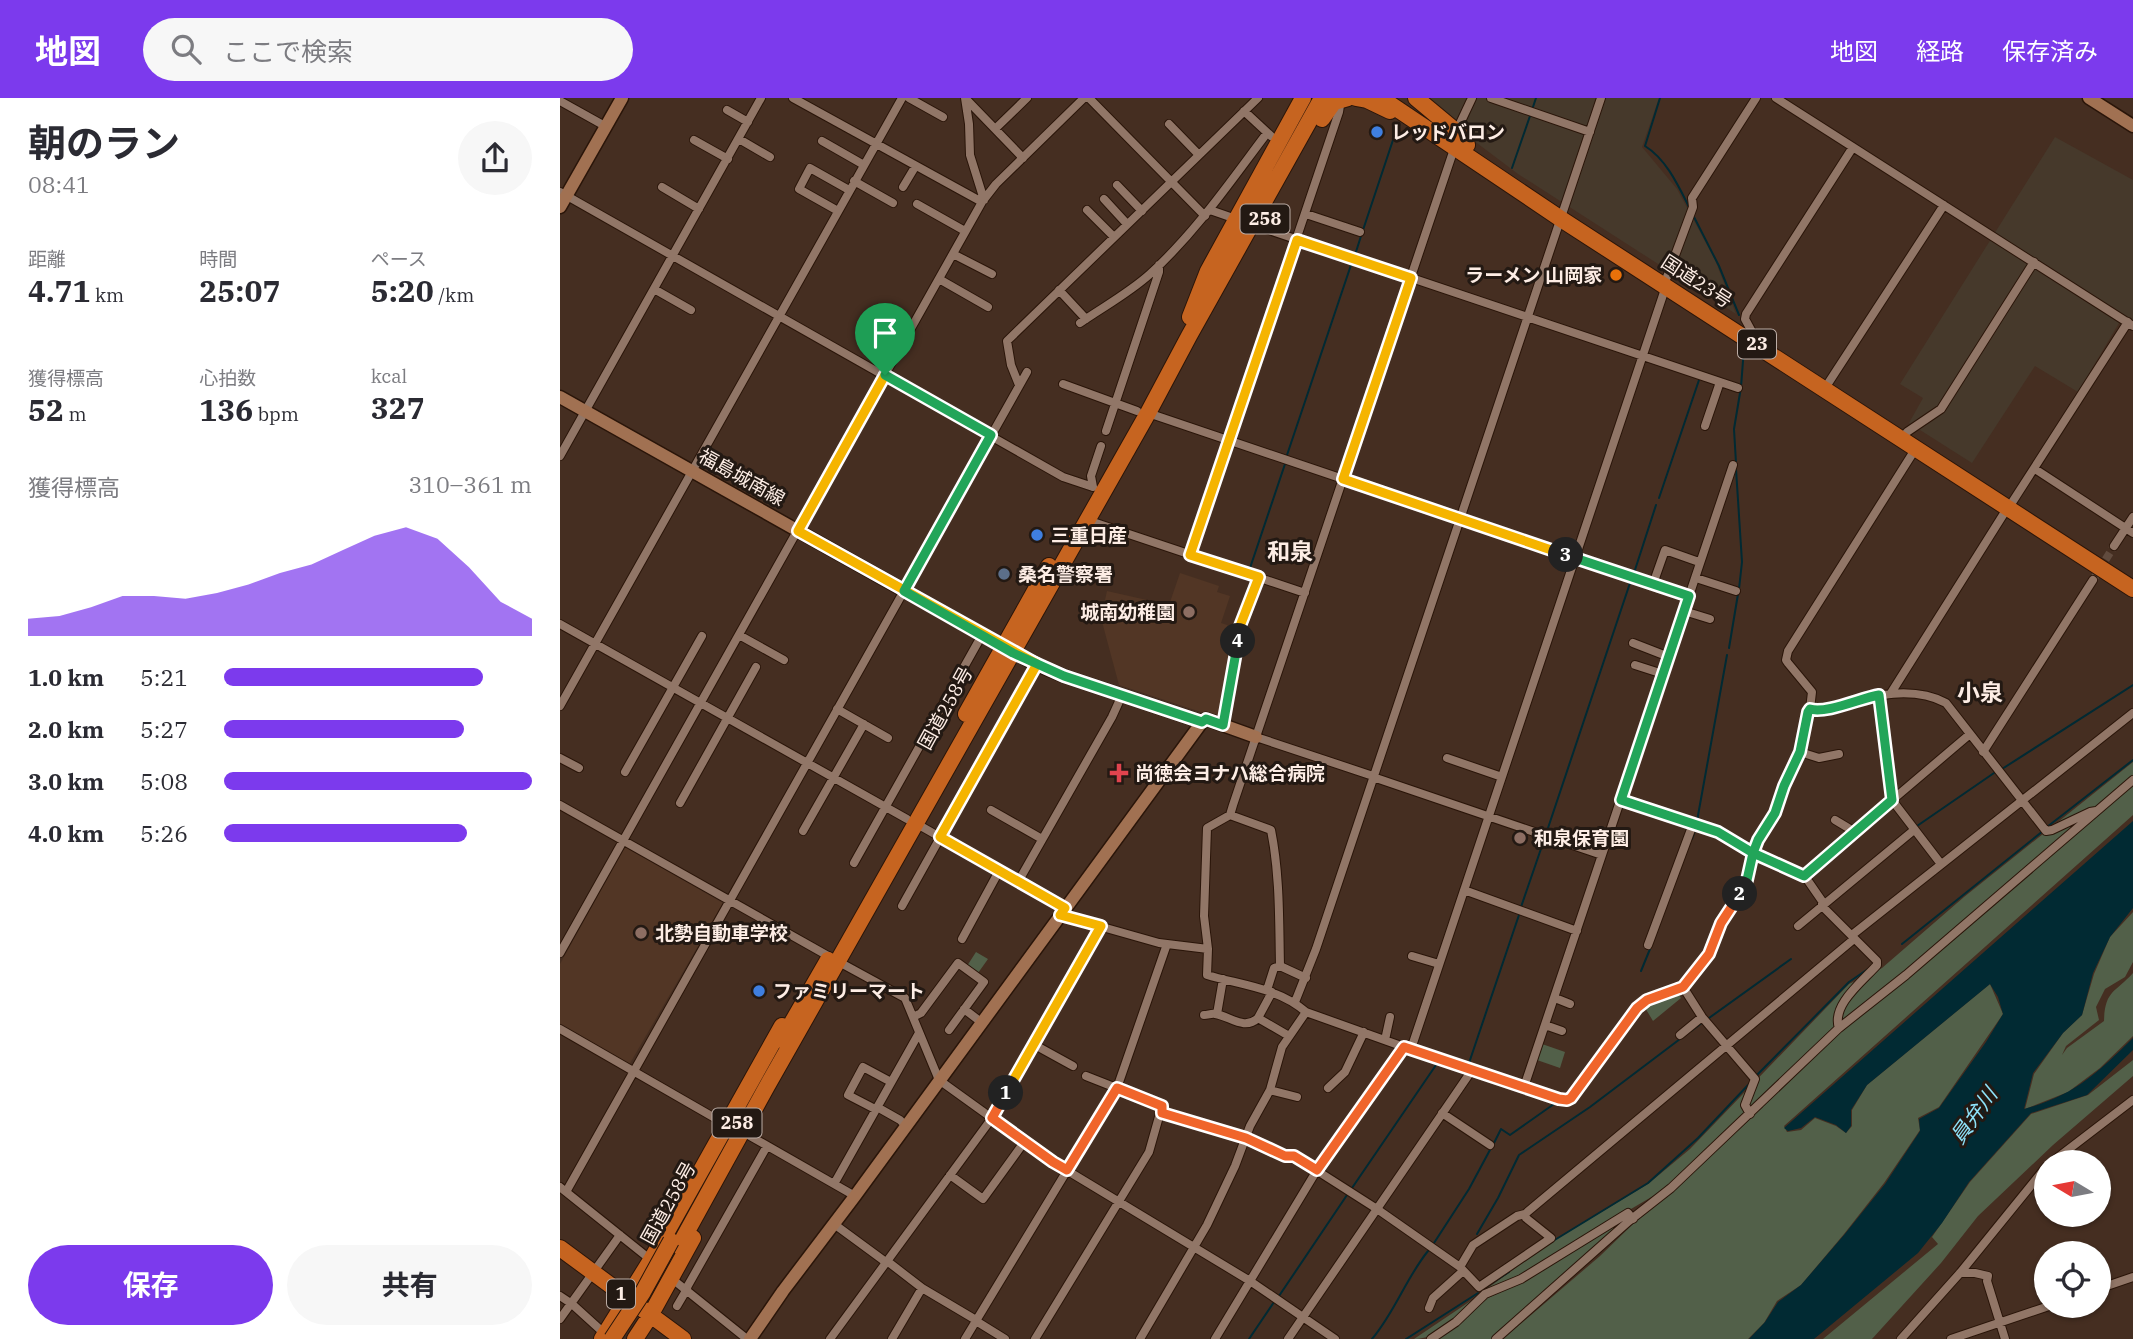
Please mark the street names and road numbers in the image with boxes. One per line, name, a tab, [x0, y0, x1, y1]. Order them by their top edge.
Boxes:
road number: 258	[1240, 204, 1290, 234]
street label: 国道23号	[1657, 249, 1737, 313]
road number: 23	[1738, 330, 1776, 358]
street label: 福島城南線	[695, 443, 789, 511]
street label: 国道258号	[912, 662, 978, 754]
road number: 258	[712, 1108, 762, 1138]
street label: 国道258号	[635, 1157, 701, 1249]
road number: 1	[607, 1280, 635, 1308]

